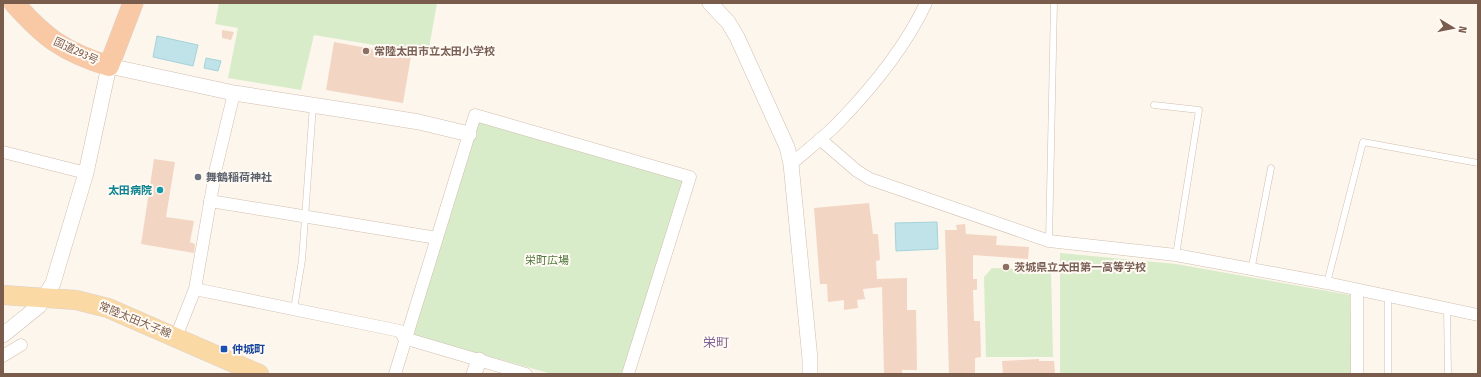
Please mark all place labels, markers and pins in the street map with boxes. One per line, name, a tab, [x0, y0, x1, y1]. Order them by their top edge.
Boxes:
place label: 常陸太田市立太田小学校	[374, 45, 495, 58]
marker: 常陸太田市立太田小学校	[361, 46, 371, 56]
place label: 舞鶴稲荷神社	[206, 171, 272, 184]
marker: 舞鶴稲荷神社	[193, 172, 203, 182]
place label: 太田病院	[108, 184, 152, 197]
marker: 太田病院	[155, 185, 165, 195]
place label: 茨城県立太田第一高等学校	[1014, 261, 1146, 274]
marker: 茨城県立太田第一高等学校	[1001, 262, 1011, 272]
place label: 仲城町	[232, 343, 265, 356]
marker: 仲城町	[219, 344, 229, 354]

